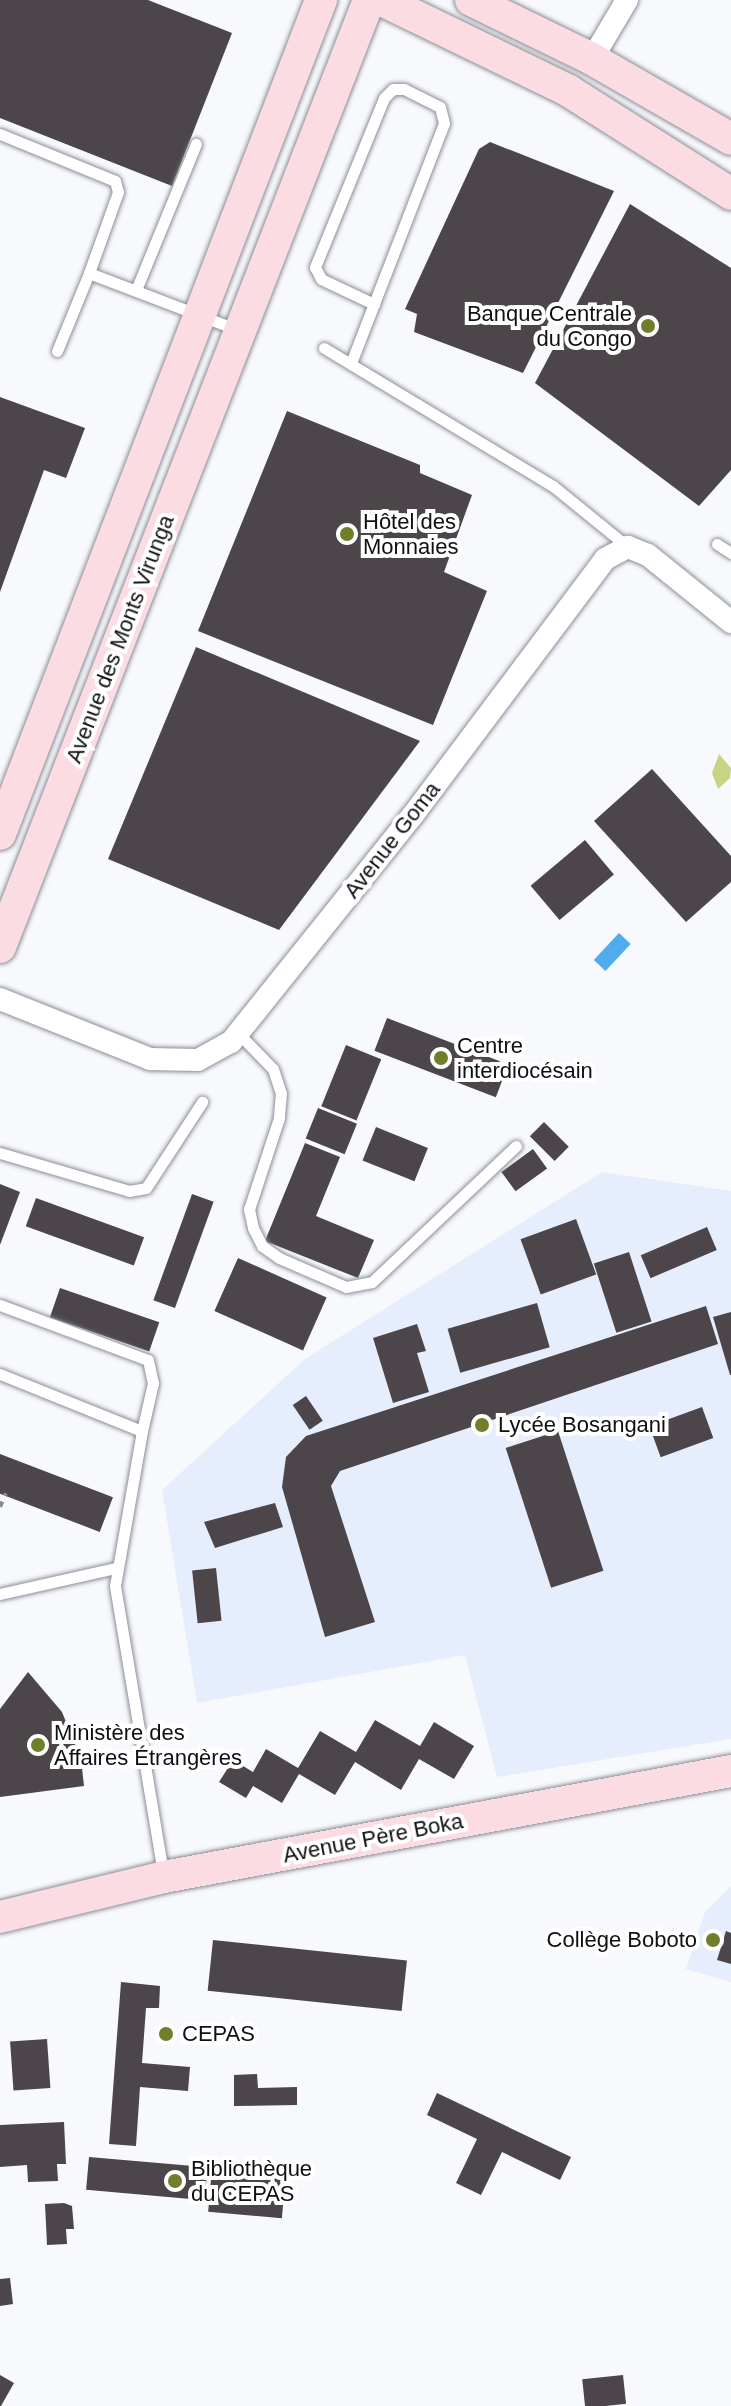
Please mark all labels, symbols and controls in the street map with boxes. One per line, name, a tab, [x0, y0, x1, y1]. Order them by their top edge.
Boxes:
place label: Banque Centrale du Congo	[467, 300, 632, 352]
marker: Banque Centrale du Congo	[639, 317, 657, 335]
place label: Hôtel des Monnaies	[363, 508, 458, 560]
street label: Avenue des Monts Virunga	[60, 511, 180, 767]
marker: Hôtel des Monnaies	[338, 525, 356, 543]
street label: Avenue Goma	[338, 777, 446, 903]
place label: Centre interdiocésain	[457, 1032, 593, 1084]
marker: Centre interdiocésain	[432, 1049, 450, 1067]
place label: Lycée Bosangani	[498, 1412, 666, 1438]
marker: Lycée Bosangani	[473, 1416, 491, 1434]
place label: Ministère des Affaires Étrangères	[54, 1719, 242, 1770]
marker: Ministère des Affaires Étrangères	[29, 1736, 47, 1754]
street label: Avenue Père Boka	[281, 1808, 465, 1868]
place label: Collège Boboto	[547, 1927, 697, 1953]
marker: Collège Boboto	[704, 1931, 722, 1949]
place label: CEPAS	[182, 2021, 255, 2047]
marker: CEPAS	[157, 2025, 175, 2043]
place label: Bibliothèque du CEPAS	[191, 2155, 312, 2206]
marker: Bibliothèque du CEPAS	[166, 2172, 184, 2190]

